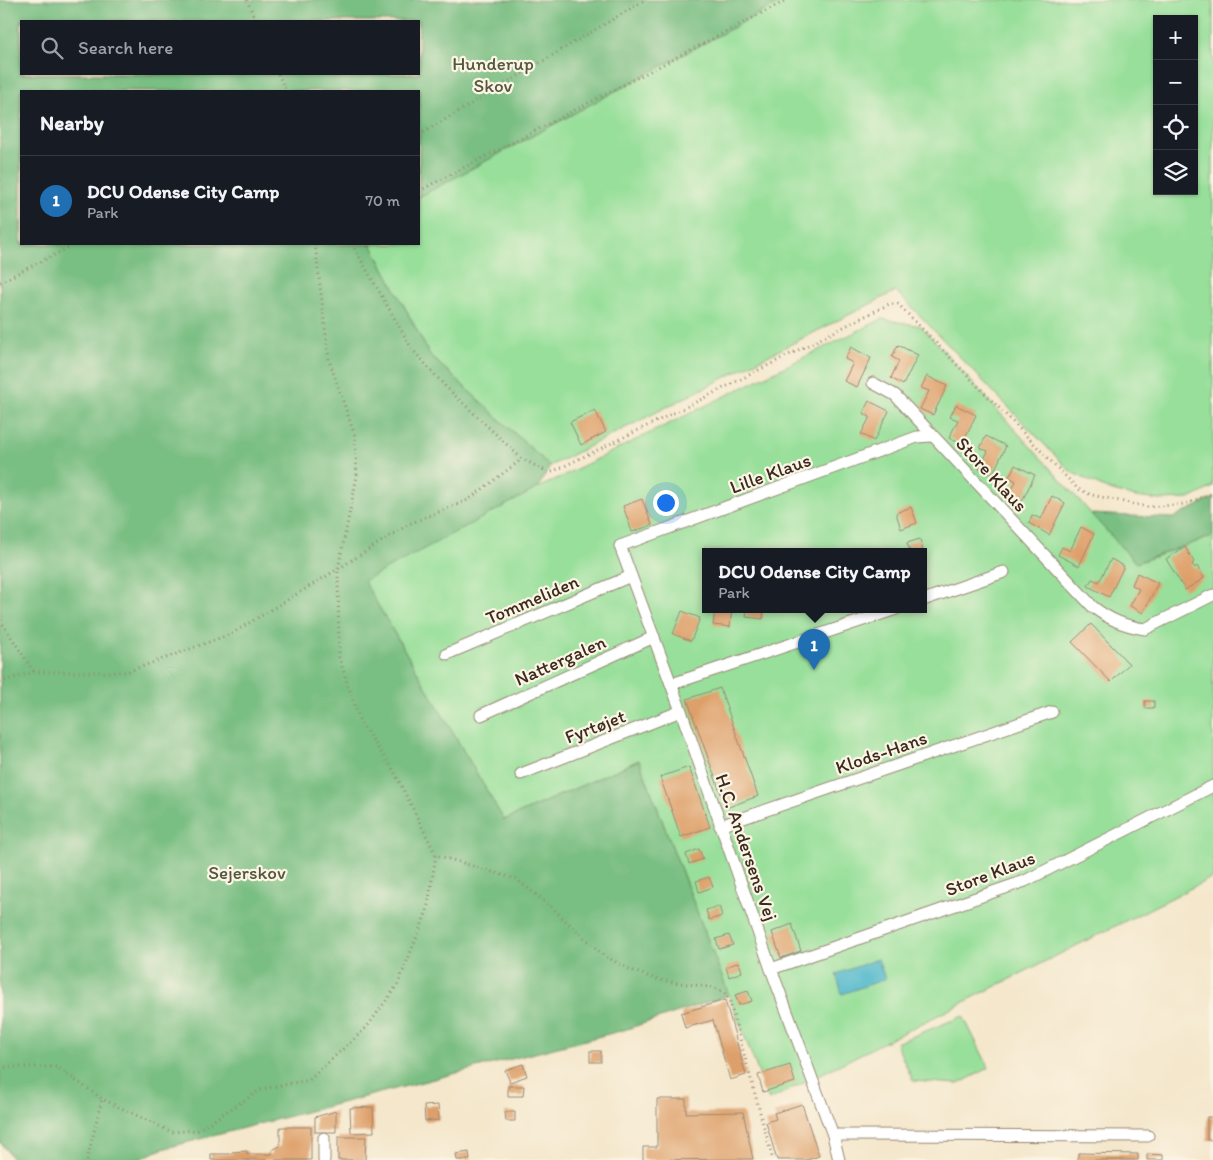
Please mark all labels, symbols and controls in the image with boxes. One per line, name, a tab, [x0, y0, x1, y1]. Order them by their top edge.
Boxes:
map controls	[1153, 15, 1198, 195]
button: +	[1153, 15, 1198, 60]
search box	[20, 20, 420, 75]
icon: search	[38, 34, 66, 62]
text: Search here	[78, 36, 173, 59]
park label: Hunderup Skov	[452, 52, 534, 97]
button: −	[1153, 60, 1198, 105]
button: locate	[1153, 105, 1198, 150]
text: Nearby	[40, 110, 104, 135]
button: layers	[1153, 150, 1198, 195]
text: DCU Odense City Camp	[87, 180, 279, 203]
text: 1	[52, 191, 60, 210]
text: 70 m	[365, 191, 400, 210]
text: Park	[87, 203, 118, 222]
street label: Store Klaus	[951, 432, 1032, 517]
street label: Lille Klaus	[726, 448, 814, 499]
your location	[653, 490, 679, 516]
popup	[702, 548, 927, 613]
text: DCU Odense City Camp	[718, 560, 911, 583]
street label: Tommeliden	[482, 570, 582, 629]
text: Park	[718, 583, 750, 602]
pin: 1	[798, 629, 830, 670]
street label: Nattergalen	[511, 630, 610, 691]
street label: Fyrtøjet	[562, 704, 629, 748]
street label: Klods-Hans	[832, 726, 930, 779]
street label: H.C. Andersens Vej	[711, 771, 782, 924]
street label: Store Klaus	[942, 846, 1038, 901]
park label: Sejerskov	[208, 861, 286, 884]

